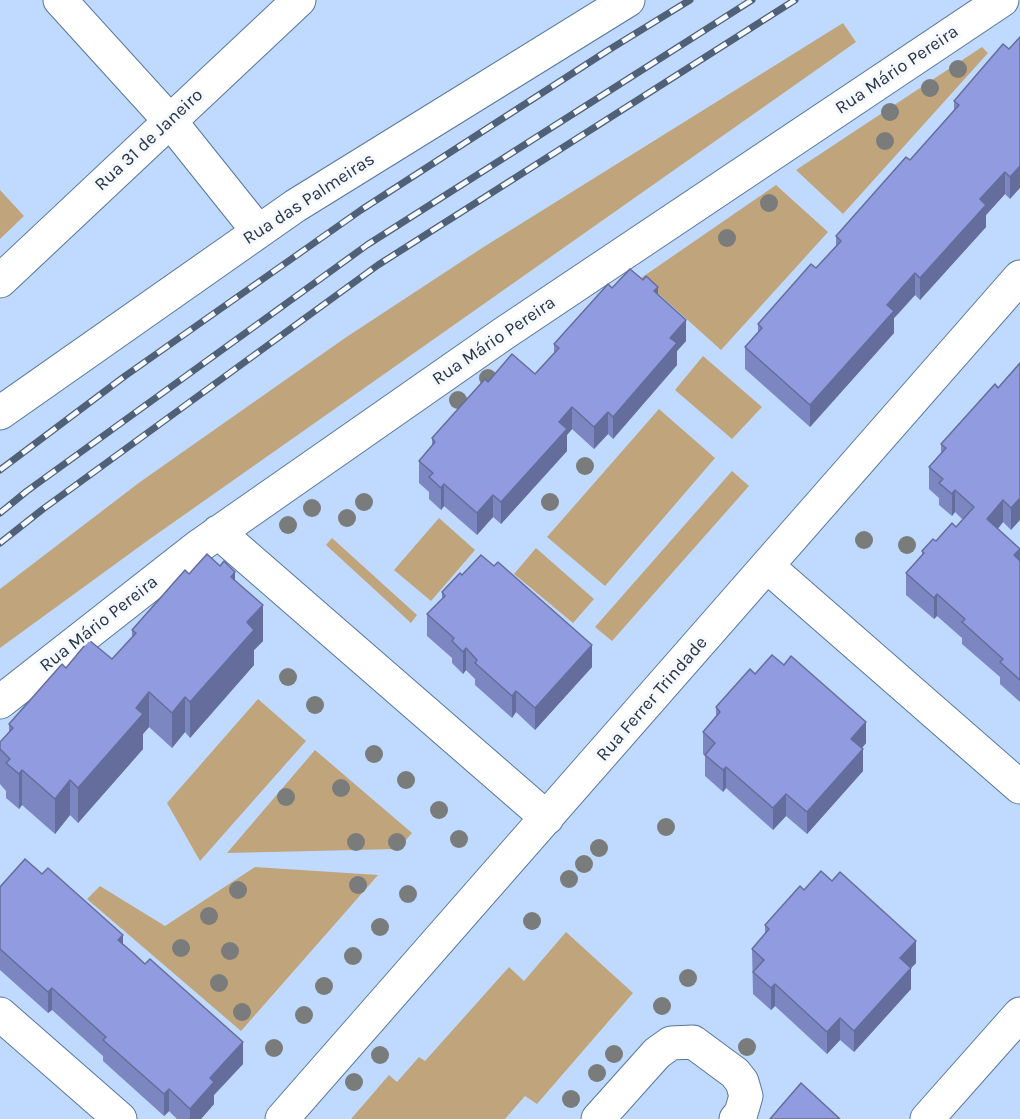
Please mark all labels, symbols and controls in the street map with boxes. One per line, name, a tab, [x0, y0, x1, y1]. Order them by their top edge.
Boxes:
street label: Rua Mário Pereira	[831, 21, 963, 119]
street label: Rua 31 de Janeiro	[90, 84, 208, 196]
street label: Rua das Palmeiras	[239, 148, 379, 250]
street label: Rua Mário Pereira	[428, 292, 560, 390]
street label: Rua Mário Pereira	[36, 571, 162, 677]
street label: Rua Ferrer Trindade	[592, 632, 712, 766]

